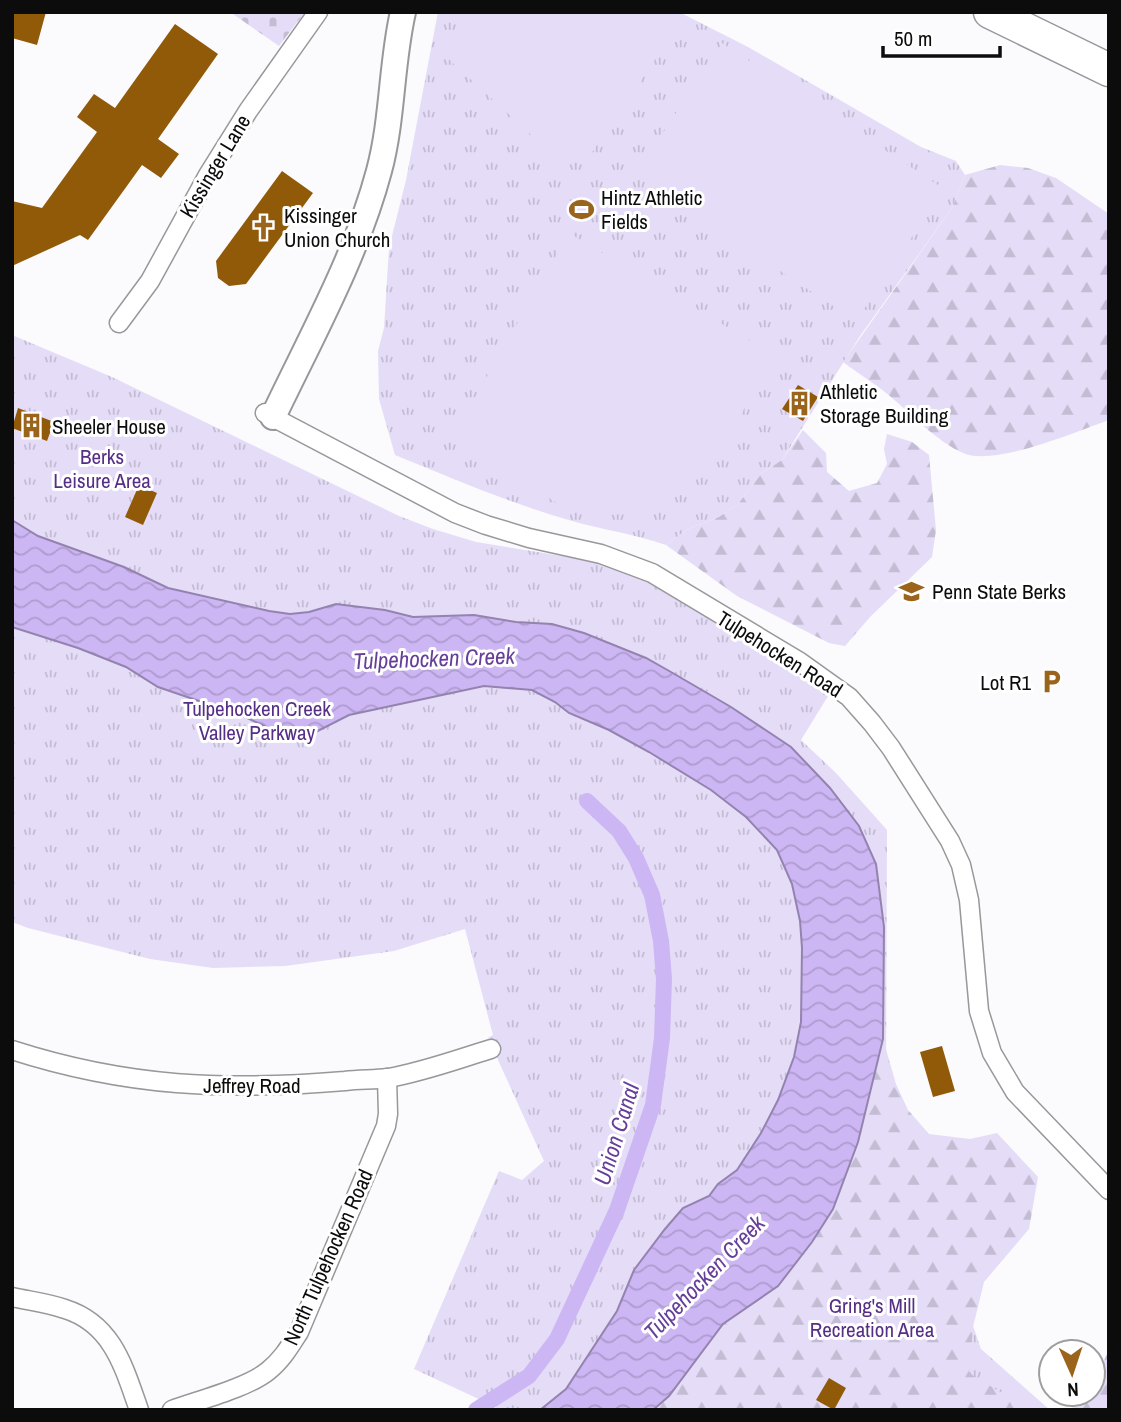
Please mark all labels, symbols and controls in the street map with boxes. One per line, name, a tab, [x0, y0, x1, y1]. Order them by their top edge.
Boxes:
scale bar	[883, 14, 1000, 58]
text: 50 m	[894, 24, 932, 53]
street label: Kissinger Lane	[173, 109, 257, 223]
place label: Hintz Athletic Fields	[601, 183, 702, 236]
sports icon: Hintz Athletic Fields	[567, 195, 595, 223]
place label: Kissinger Union Church	[284, 201, 390, 254]
church icon: Kissinger Union Church	[250, 213, 278, 241]
place label: Athletic Storage Building	[819, 377, 949, 430]
building icon: Athletic Storage Building	[786, 389, 814, 417]
building icon: Sheeler House	[18, 412, 46, 440]
place label: Sheeler House	[52, 412, 166, 441]
park label: Berks Leisure Area	[53, 442, 151, 495]
school or university icon: Penn State Berks	[898, 577, 926, 605]
place label: Penn State Berks	[932, 577, 1066, 606]
street label: Tulpehocken Road	[712, 604, 848, 704]
water label: Tulpehocken Creek	[353, 640, 517, 676]
place label: Lot R1	[980, 668, 1031, 697]
parking icon: Lot R1	[1037, 668, 1065, 696]
park label: Tulpehocken Creek Valley Parkway	[183, 694, 331, 747]
street label: Jeffrey Road	[203, 1071, 301, 1100]
water label: Union Canal	[586, 1079, 646, 1189]
street label: North Tulpehocken Road	[276, 1164, 380, 1350]
water label: Tulpehocken Creek	[637, 1207, 772, 1346]
park label: Gring's Mill Recreation Area	[810, 1291, 935, 1344]
north arrow	[1037, 1338, 1107, 1408]
text: N	[1067, 1377, 1079, 1403]

